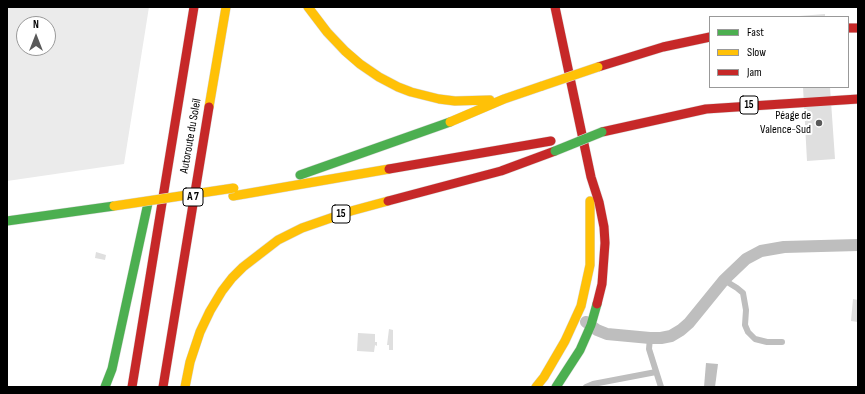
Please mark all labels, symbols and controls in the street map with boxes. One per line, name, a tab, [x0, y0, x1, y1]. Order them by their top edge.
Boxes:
north arrow	[16, 16, 56, 56]
legend	[709, 16, 849, 88]
text: N	[33, 18, 39, 31]
text: Fast	[747, 25, 764, 40]
text: Slow	[747, 45, 766, 60]
text: Jam	[747, 65, 762, 80]
road number: 15	[740, 96, 758, 114]
street label: Autoroute du Soleil	[177, 97, 205, 175]
place label: Péage de Valence-Sud	[760, 109, 811, 137]
marker: Péage de Valence-Sud	[814, 118, 824, 128]
road number: A 7	[183, 188, 203, 206]
road number: 15	[332, 205, 350, 223]

